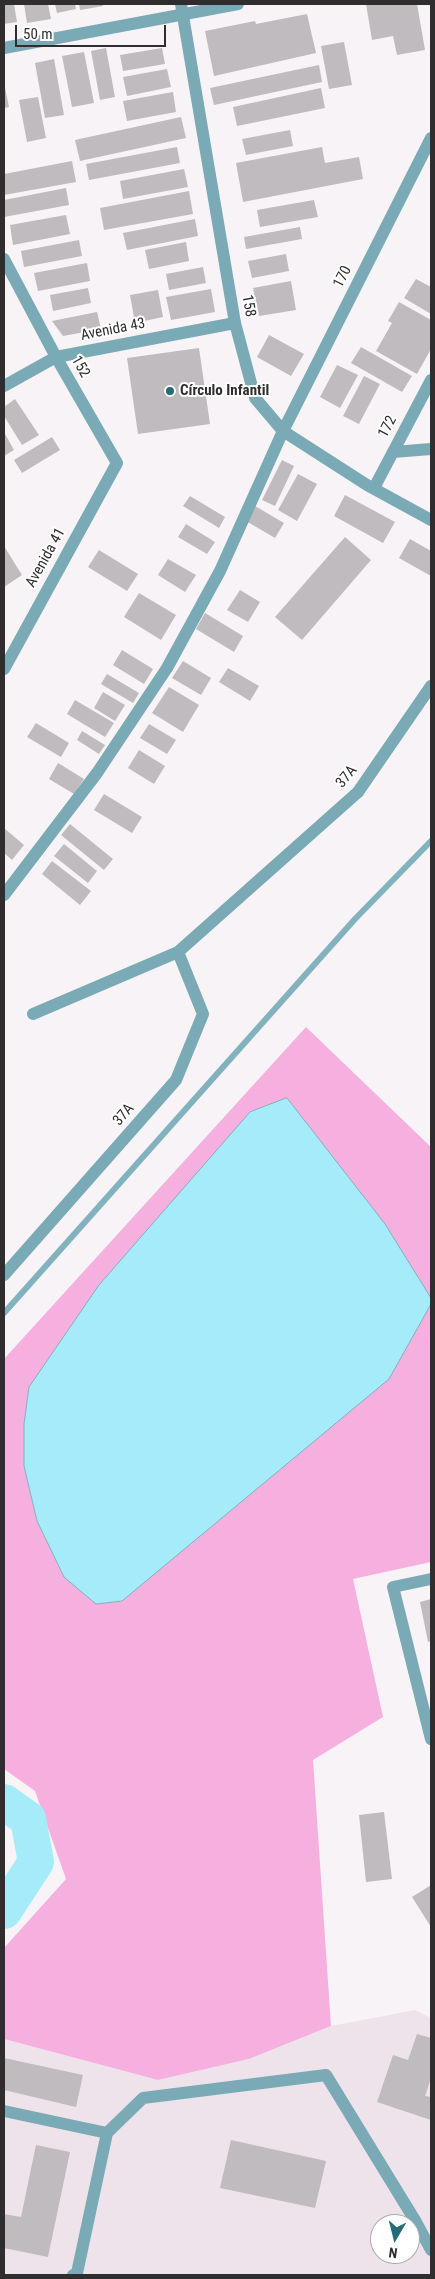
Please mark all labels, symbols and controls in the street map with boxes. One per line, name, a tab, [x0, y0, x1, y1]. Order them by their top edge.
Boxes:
scale bar	[18, 15, 169, 47]
text: 50 m	[23, 25, 53, 43]
street label: 170	[330, 263, 356, 291]
street label: 158	[237, 293, 259, 319]
street label: Avenida 43	[79, 315, 147, 345]
street label: 152	[67, 353, 93, 381]
place label: Círculo Infantil	[180, 382, 269, 400]
marker: Círculo Infantil	[164, 385, 176, 397]
street label: 172	[375, 413, 401, 441]
street label: Avenida 41	[22, 525, 70, 591]
street label: 37A	[333, 762, 361, 792]
street label: 37A	[110, 1100, 138, 1130]
north arrow	[370, 2214, 420, 2264]
text: N	[388, 2244, 398, 2261]

